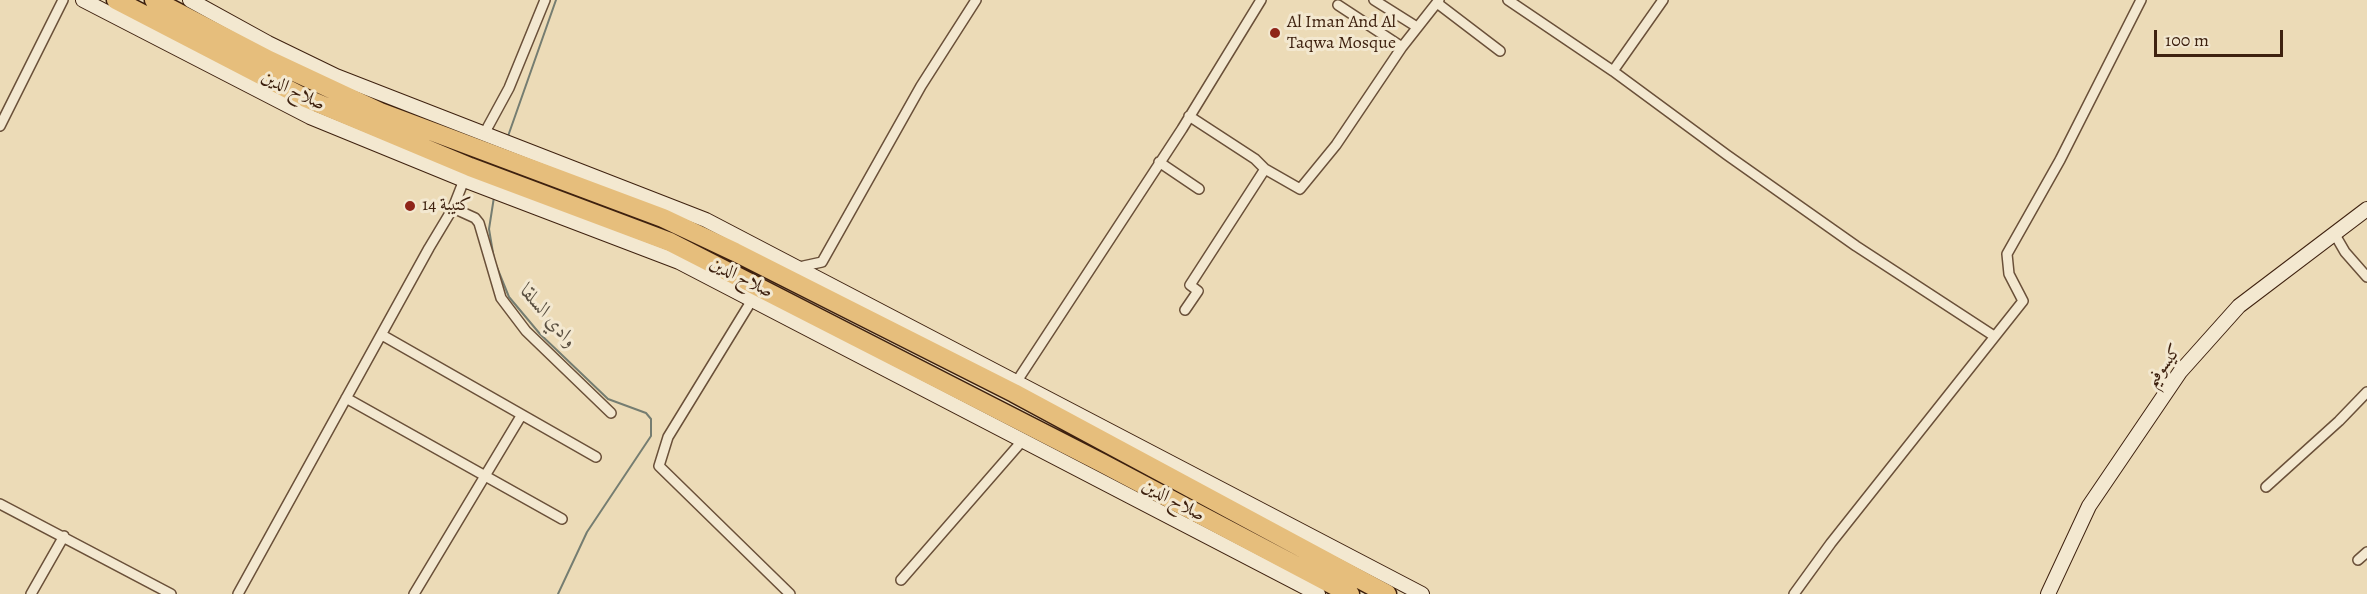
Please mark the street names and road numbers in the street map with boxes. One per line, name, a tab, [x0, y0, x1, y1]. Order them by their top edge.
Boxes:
street label: صلاح الدين	[258, 66, 328, 116]
street label: صلاح الدين	[706, 253, 776, 303]
street label: كيسوفيم	[2141, 340, 2187, 392]
street label: صلاح الدين	[1138, 475, 1208, 527]

